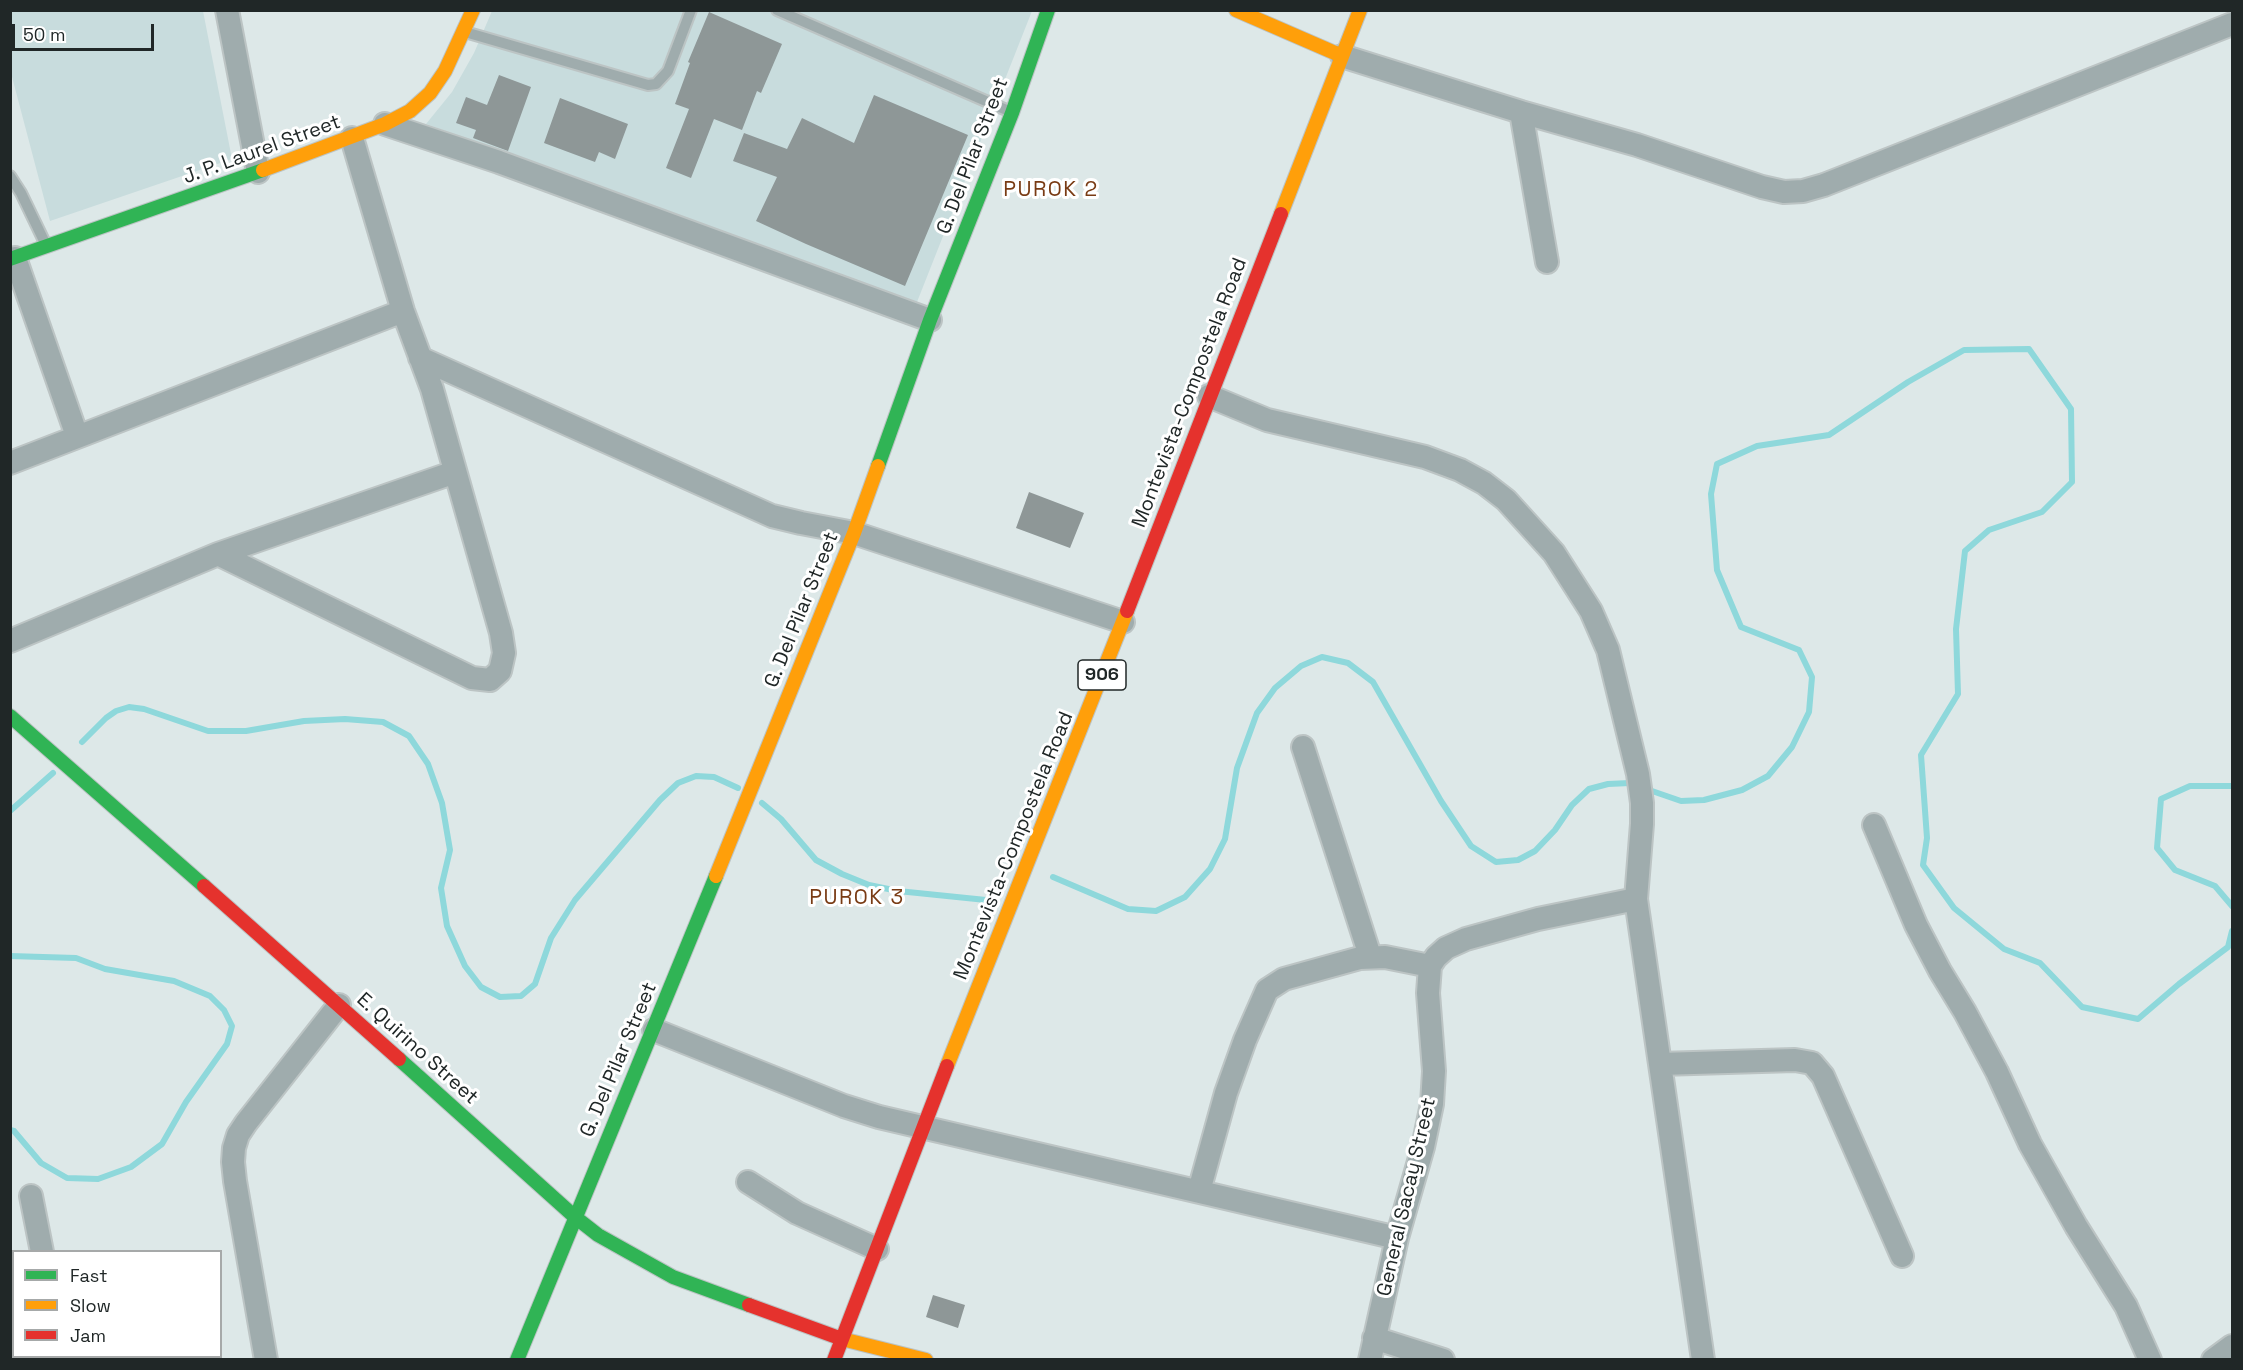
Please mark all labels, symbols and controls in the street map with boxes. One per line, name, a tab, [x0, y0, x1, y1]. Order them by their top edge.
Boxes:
scale bar	[15, 12, 158, 50]
text: 50 m	[23, 23, 65, 46]
street label: G. Del Pilar Street	[932, 74, 1014, 238]
street label: J. P. Laurel Street	[180, 110, 344, 190]
district label: PUROK 2	[1003, 177, 1099, 203]
street label: Montevista-Compostela Road	[1127, 255, 1253, 531]
street label: G. Del Pilar Street	[760, 529, 844, 691]
road number: 906	[1078, 660, 1126, 690]
street label: Montevista-Compostela Road	[949, 709, 1079, 983]
district label: PUROK 3	[809, 885, 905, 911]
street label: G. Del Pilar Street	[576, 979, 662, 1141]
street label: E. Quirino Street	[351, 988, 483, 1110]
street label: General Sacay Street	[1372, 1095, 1442, 1299]
legend	[12, 1250, 222, 1358]
text: Fast	[70, 1264, 107, 1287]
text: Slow	[70, 1294, 111, 1317]
text: Jam	[70, 1324, 106, 1347]

